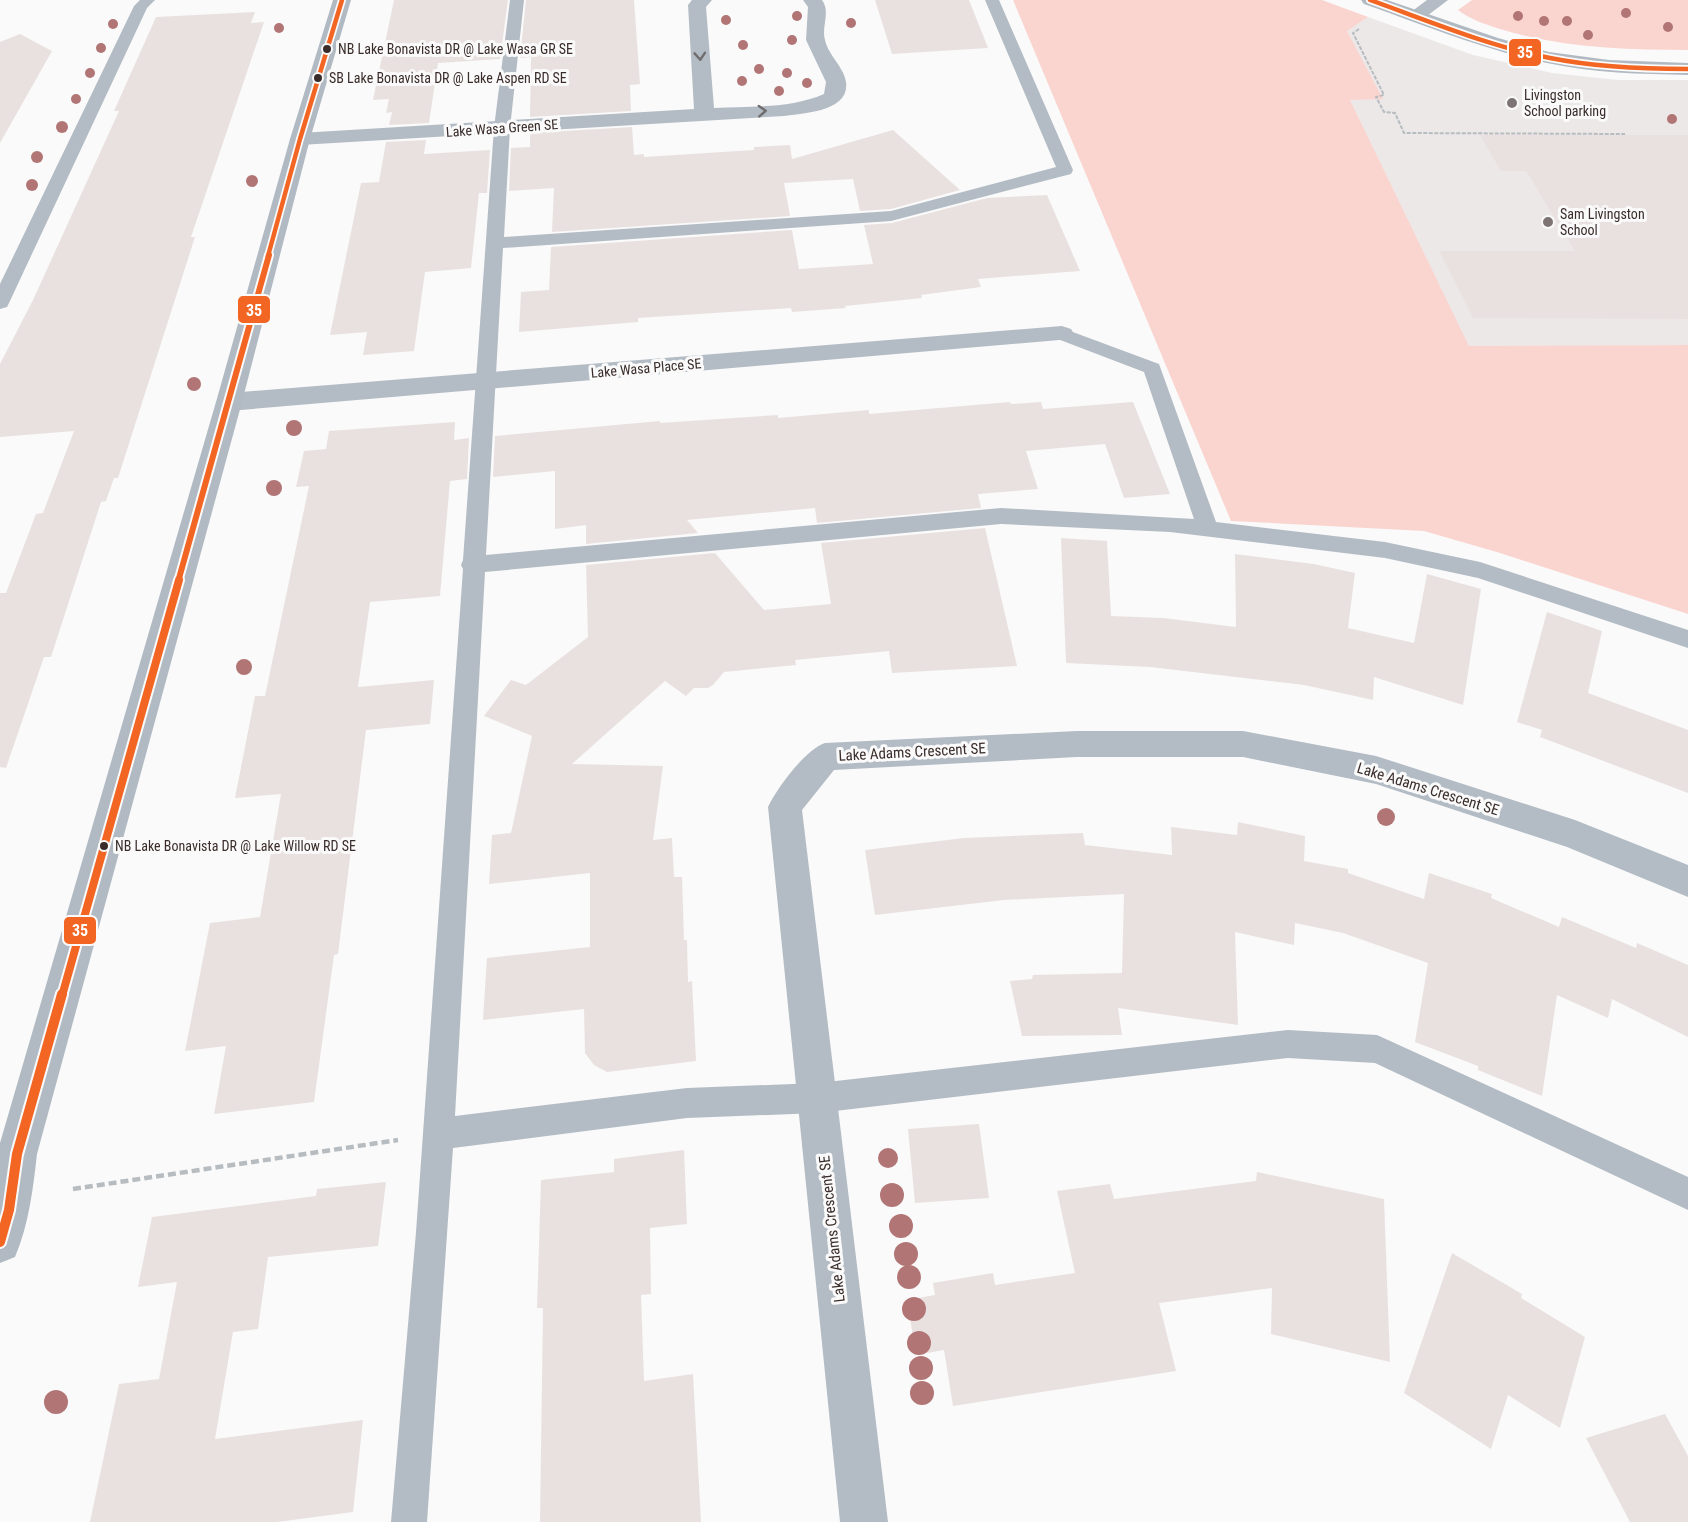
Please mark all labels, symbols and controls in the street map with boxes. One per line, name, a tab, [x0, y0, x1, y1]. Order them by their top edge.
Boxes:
line badge: 35	[1508, 38, 1542, 67]
place label: NB Lake Bonavista DR @ Lake Wasa GR SE	[338, 41, 573, 57]
marker: NB Lake Bonavista DR @ Lake Wasa GR SE	[321, 43, 333, 55]
text: 35	[1517, 43, 1533, 62]
one-way arrow	[694, 51, 707, 60]
place label: SB Lake Bonavista DR @ Lake Aspen RD SE	[329, 70, 567, 86]
marker: SB Lake Bonavista DR @ Lake Aspen RD SE	[312, 72, 324, 84]
place label: Livingston School parking	[1524, 87, 1606, 119]
marker: Livingston School parking	[1505, 96, 1519, 110]
one-way arrow	[758, 104, 767, 117]
street label: Lake Wasa Green SE	[445, 116, 559, 140]
place label: Sam Livingston School	[1560, 206, 1645, 238]
marker: Sam Livingston School	[1541, 215, 1555, 229]
line badge: 35	[237, 295, 271, 324]
text: 35	[246, 301, 262, 320]
street label: Lake Wasa Place SE	[590, 355, 702, 381]
street label: Lake Adams Crescent SE	[838, 739, 986, 765]
street label: Lake Adams Crescent SE	[1355, 759, 1501, 819]
place label: NB Lake Bonavista DR @ Lake Willow RD SE	[115, 838, 356, 854]
marker: NB Lake Bonavista DR @ Lake Willow RD SE	[98, 840, 110, 852]
line badge: 35	[63, 916, 97, 945]
text: 35	[72, 921, 88, 940]
street label: Lake Adams Crescent SE	[815, 1155, 849, 1303]

